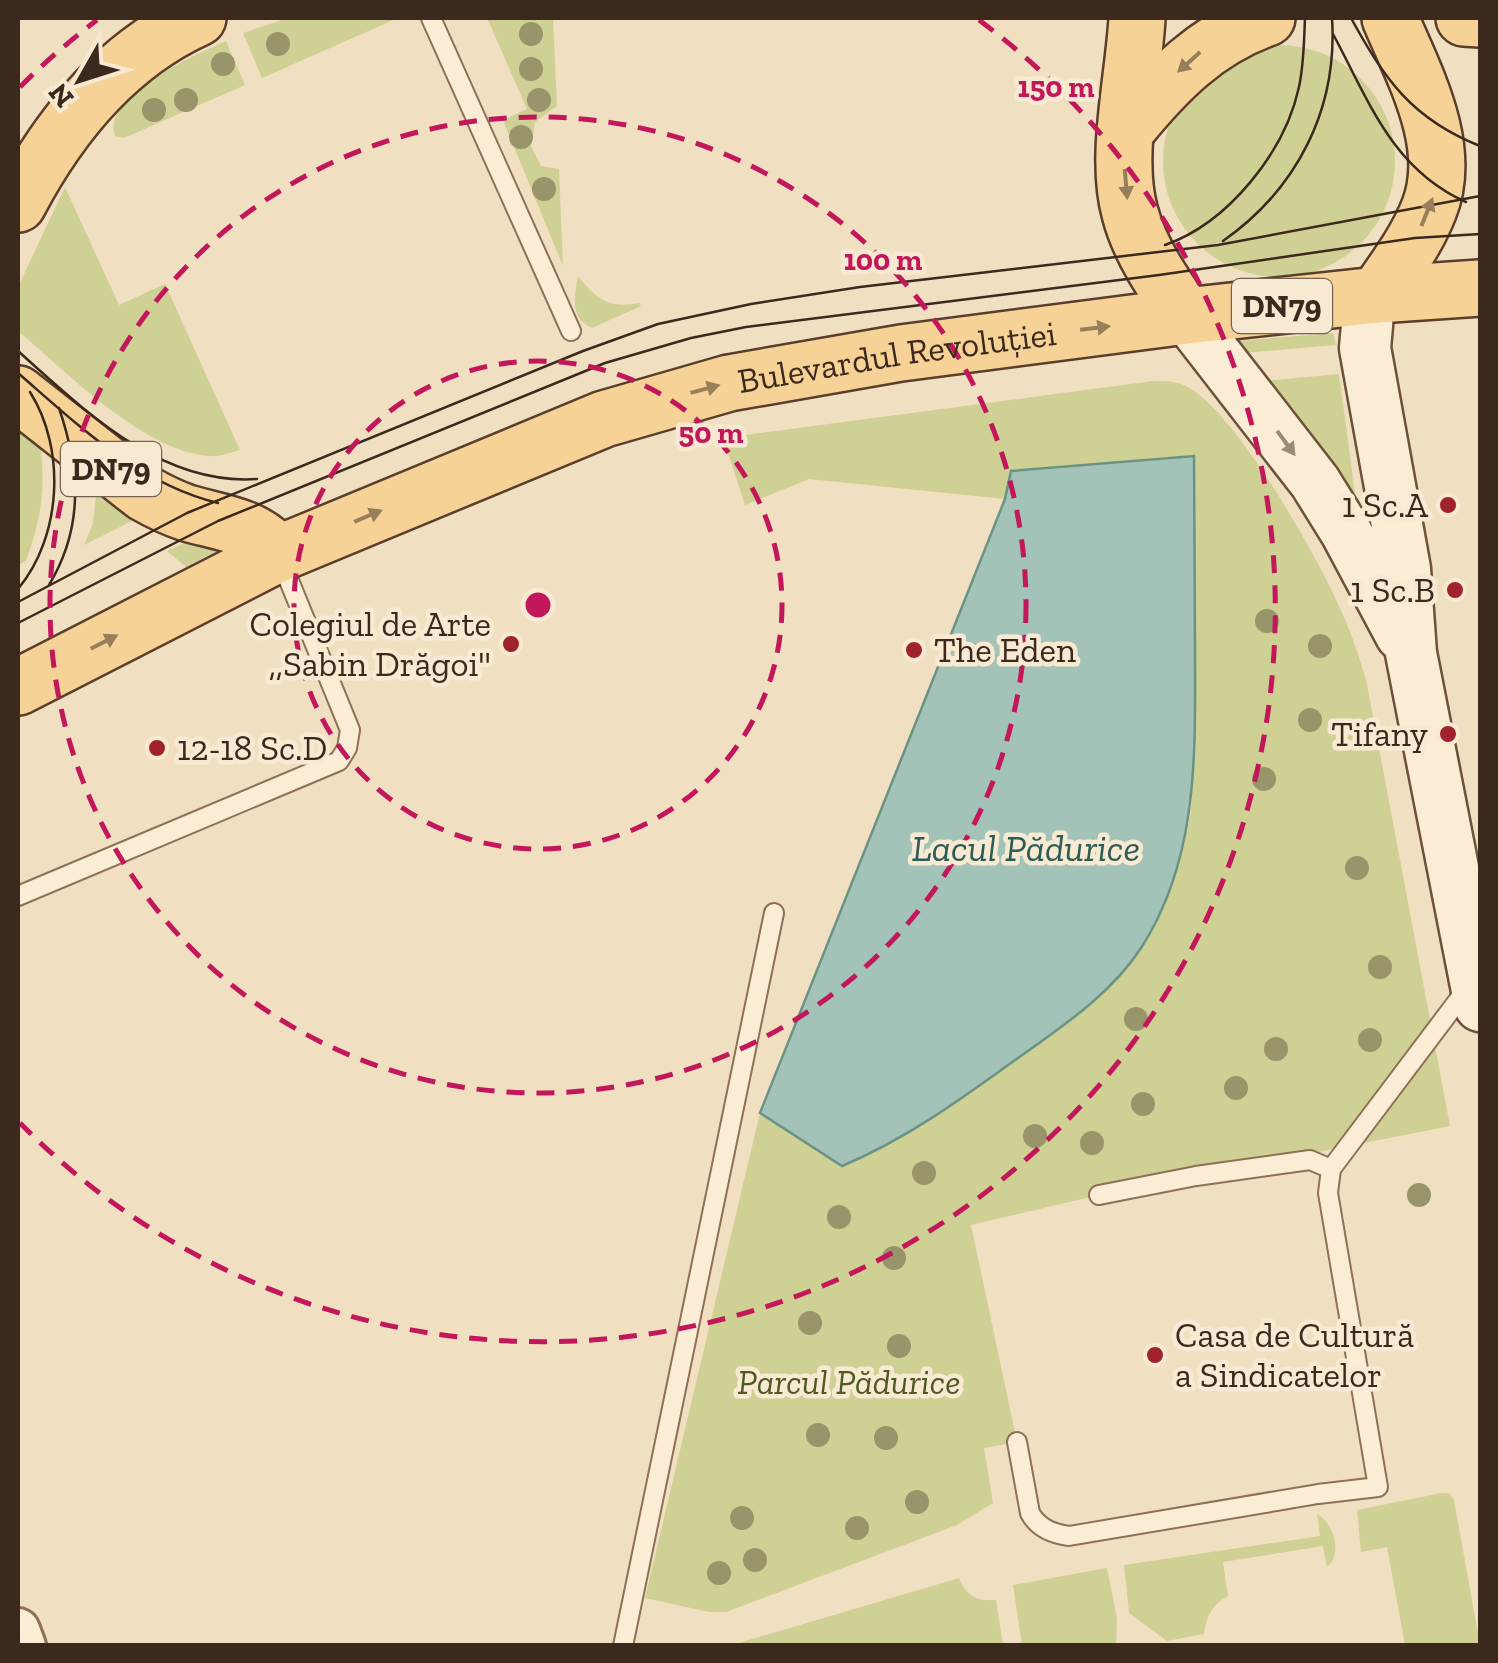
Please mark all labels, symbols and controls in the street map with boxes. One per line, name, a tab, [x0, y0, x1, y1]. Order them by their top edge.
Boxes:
north arrow	[30, 30, 130, 130]
one-way arrow	[1177, 50, 1201, 73]
text: 150 m	[1018, 69, 1094, 105]
text: N	[41, 77, 80, 114]
one-way arrow	[1118, 169, 1134, 201]
one-way arrow	[1420, 196, 1436, 226]
text: 100 m	[844, 242, 922, 278]
road number: DN79	[1232, 279, 1332, 333]
street label: Bulevardul Revoluției	[734, 312, 1059, 402]
one-way arrow	[1079, 320, 1111, 336]
one-way arrow	[690, 381, 721, 397]
text: 50 m	[679, 415, 743, 451]
one-way arrow	[1275, 429, 1295, 456]
road number: DN79	[61, 442, 161, 496]
place label: 1 Sc.A	[1342, 484, 1428, 526]
marker: 1 Sc.A	[1437, 494, 1459, 516]
one-way arrow	[354, 508, 384, 524]
place label: 1 Sc.B	[1350, 569, 1435, 611]
marker: 1 Sc.B	[1444, 579, 1466, 601]
centre of rings	[520, 587, 556, 623]
place label: Colegiul de Arte ,,Sabin Drăgoi"	[249, 603, 491, 685]
place label: The Eden	[934, 629, 1076, 671]
marker: Colegiul de Arte ,,Sabin Drăgoi"	[500, 633, 522, 655]
one-way arrow	[90, 634, 119, 651]
marker: The Eden	[903, 639, 925, 661]
place label: Tifany	[1331, 713, 1428, 755]
marker: Tifany	[1437, 723, 1459, 745]
place label: 12-18 Sc.D	[177, 727, 327, 769]
marker: 12-18 Sc.D	[146, 737, 168, 759]
water label: Lacul Pădurice	[912, 825, 1140, 871]
place label: Casa de Cultură a Sindicatelor	[1175, 1314, 1414, 1396]
marker: Casa de Cultură a Sindicatelor	[1144, 1344, 1166, 1366]
park label: Parcul Pădurice	[738, 1361, 960, 1403]

